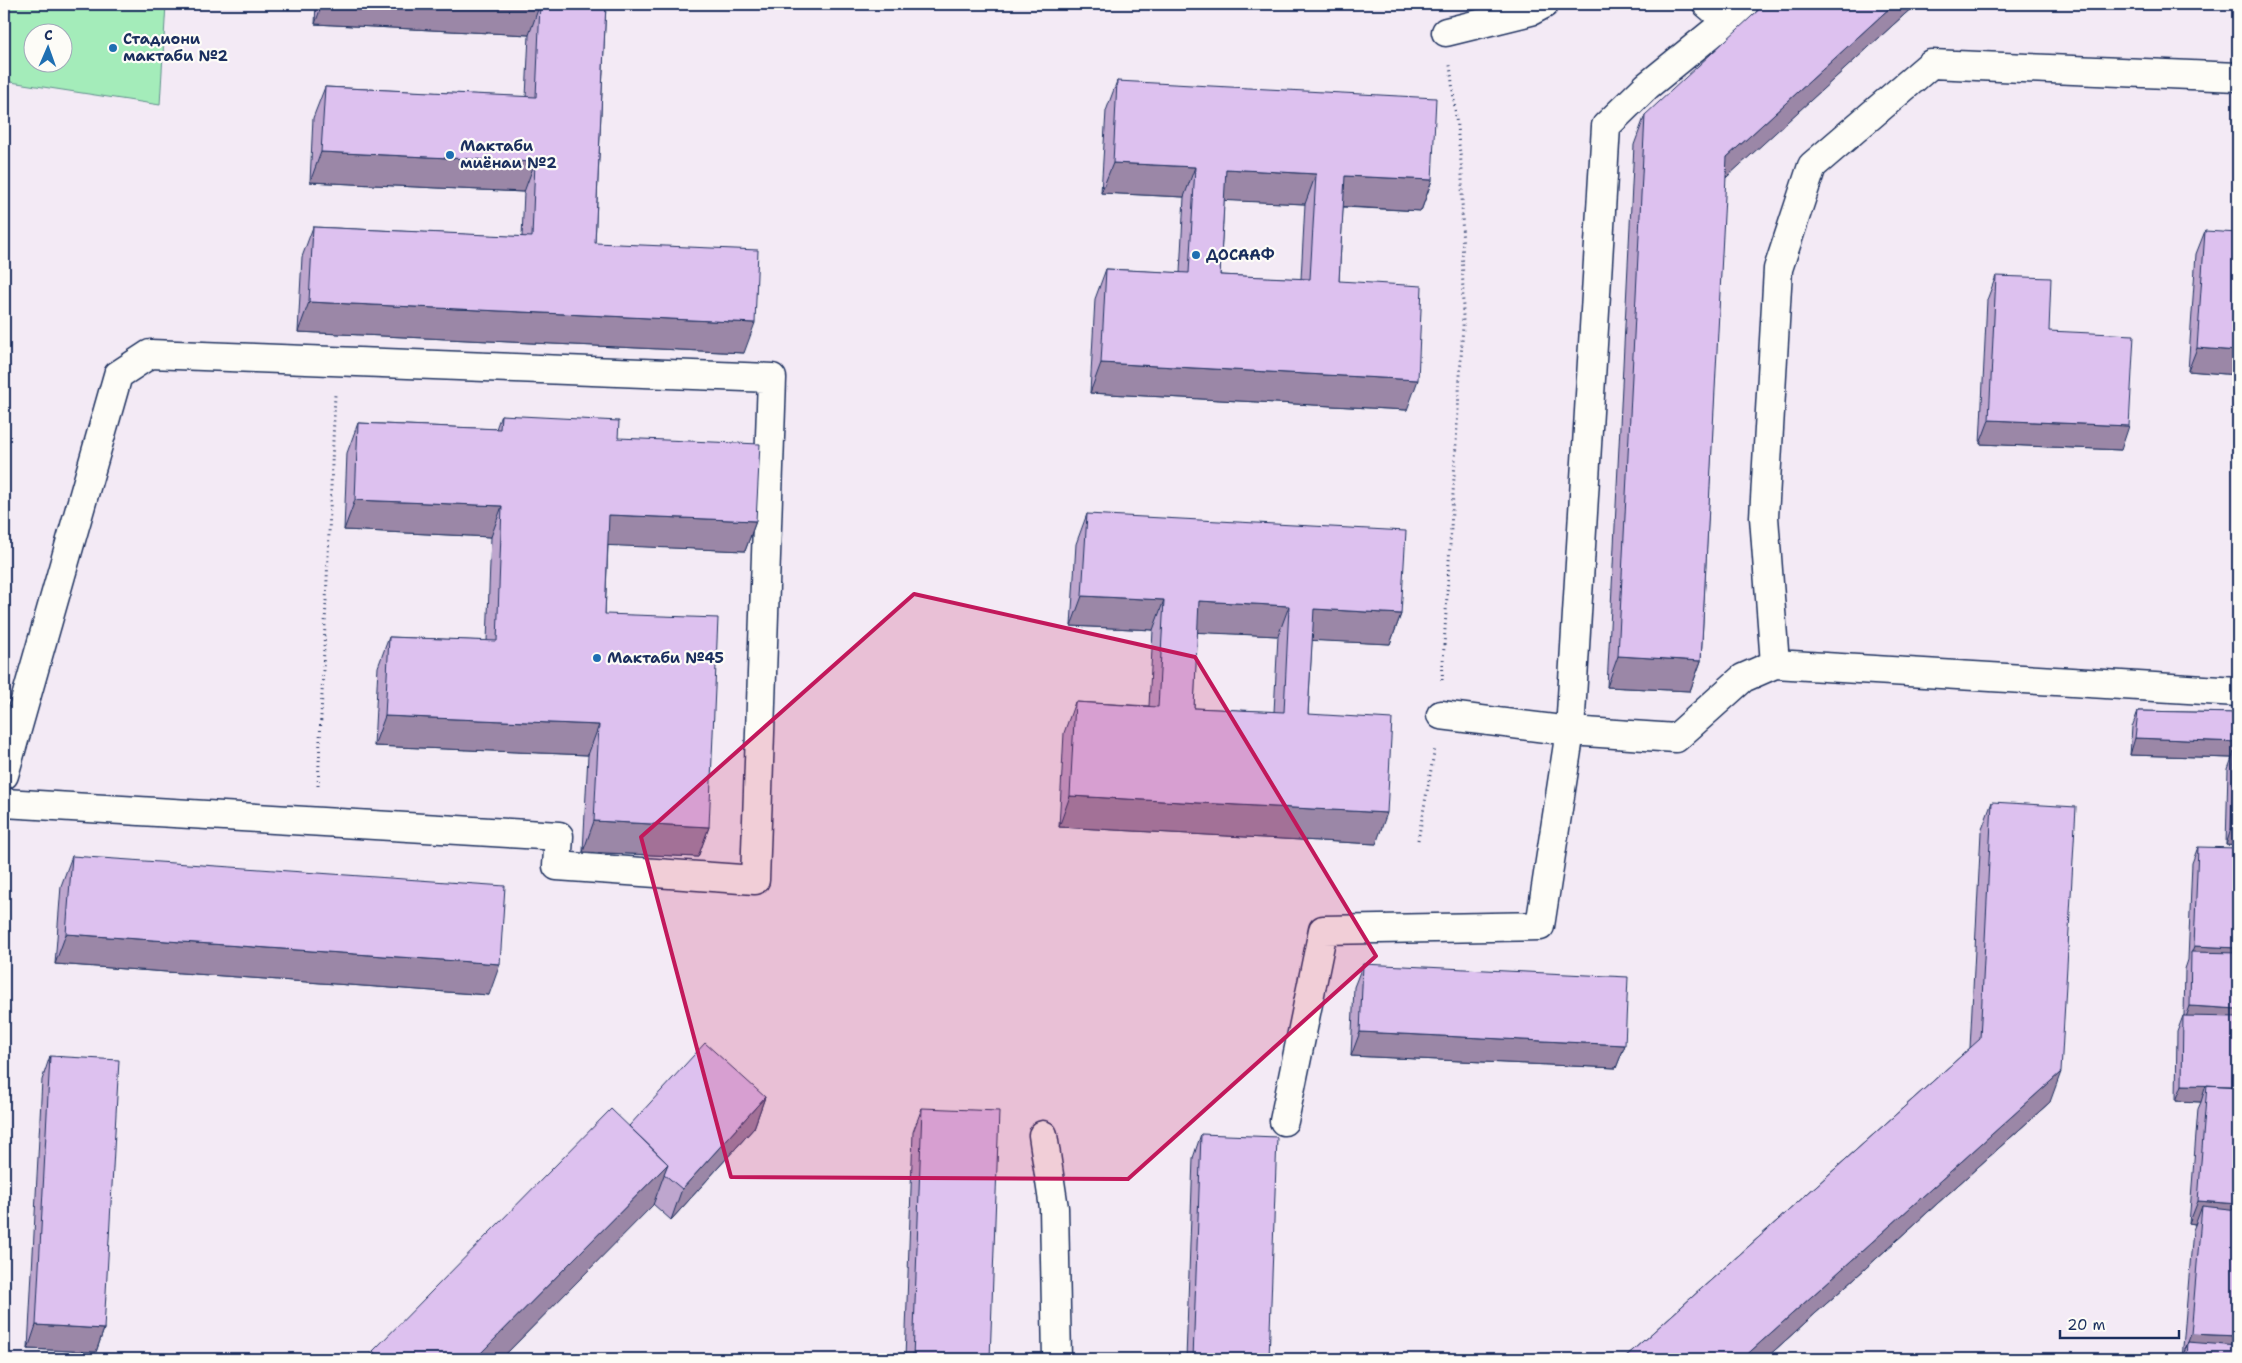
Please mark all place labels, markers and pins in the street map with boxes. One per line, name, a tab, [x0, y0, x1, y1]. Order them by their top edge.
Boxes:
place label: Стадиони мактаби №2	[123, 29, 229, 66]
marker: Стадиони мактаби №2	[107, 42, 119, 54]
place label: Мактаби миёнаи №2	[460, 136, 557, 173]
marker: Мактаби миёнаи №2	[444, 149, 456, 161]
place label: ДОСААФ	[1206, 245, 1275, 265]
marker: ДОСААФ	[1190, 249, 1202, 261]
place label: Мактаби №45	[607, 648, 724, 668]
marker: Мактаби №45	[591, 652, 603, 664]

